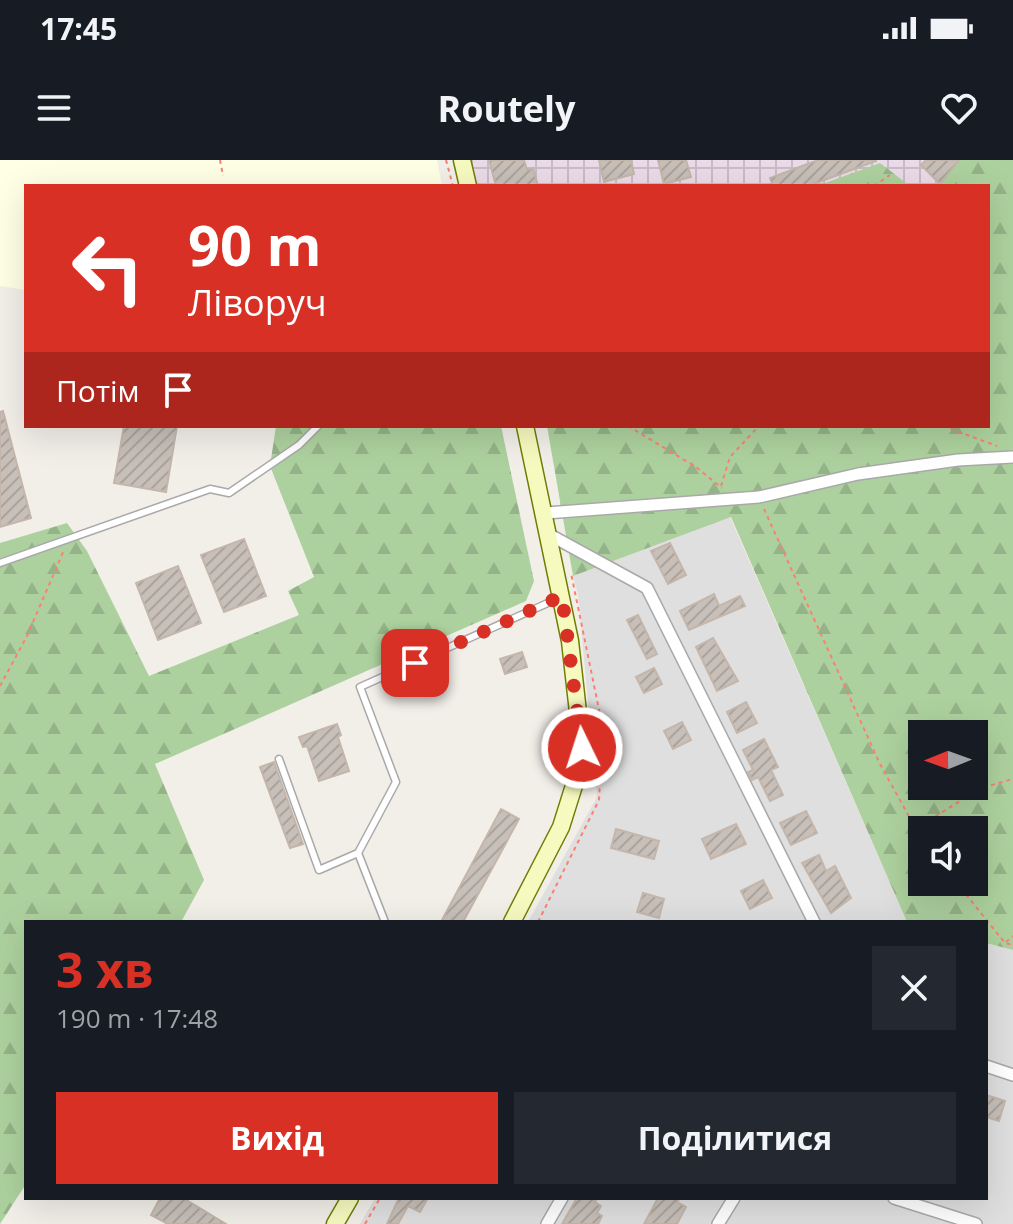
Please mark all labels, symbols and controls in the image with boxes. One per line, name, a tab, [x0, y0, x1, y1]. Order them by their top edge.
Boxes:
text: 17:45	[40, 8, 117, 49]
text: Routely	[437, 84, 576, 133]
icon: menu	[32, 86, 76, 130]
icon: heart	[937, 86, 981, 130]
text: 90 m	[188, 206, 322, 282]
icon: left	[56, 216, 160, 320]
text: Ліворуч	[188, 278, 327, 327]
icon: arrive	[156, 368, 200, 412]
text: Потім	[56, 370, 140, 411]
pin	[381, 629, 449, 697]
icon: arrive	[393, 641, 437, 685]
position arrow	[540, 706, 624, 790]
north arrow	[908, 720, 988, 800]
map controls	[908, 720, 988, 896]
button: sound	[908, 816, 988, 896]
text: 3 хв	[56, 937, 154, 1002]
button: close	[872, 946, 956, 1030]
text: 190 m · 17:48	[56, 1000, 218, 1036]
button: Вихід	[56, 1092, 498, 1184]
button: Поділитися	[514, 1092, 956, 1184]

